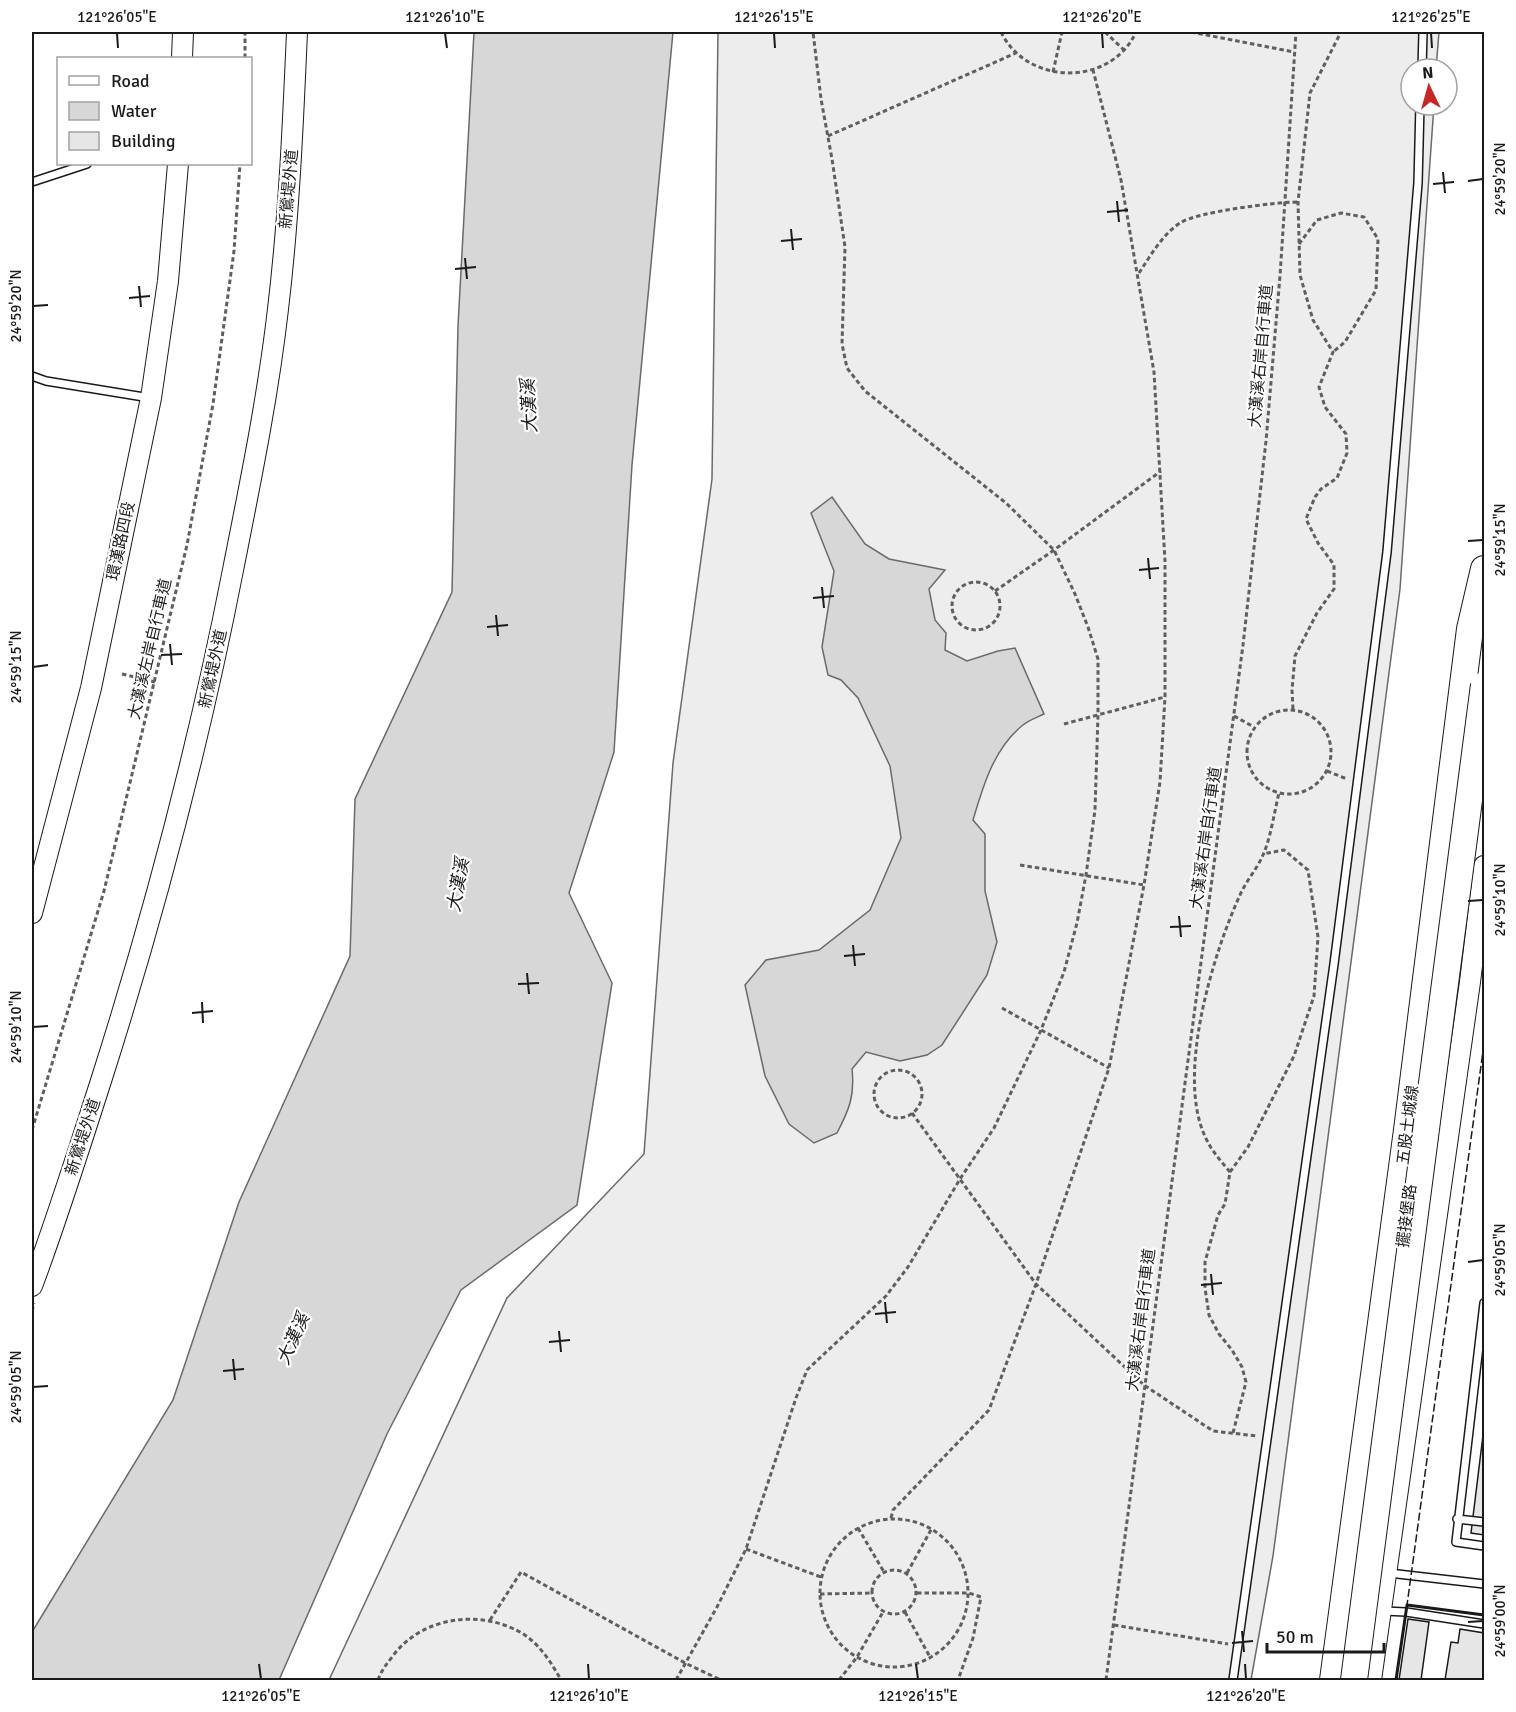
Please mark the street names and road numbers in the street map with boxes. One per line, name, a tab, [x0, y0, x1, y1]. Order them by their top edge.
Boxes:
street label: 新鶯堤外道	[276, 148, 302, 230]
street label: 大漢溪右岸自行車道	[1245, 283, 1277, 429]
street label: 環漢路四段	[103, 500, 139, 582]
street label: 大漢溪左岸自行車道	[124, 577, 176, 721]
street label: 新鶯堤外道	[195, 628, 231, 710]
street label: 大漢溪右岸自行車道	[1186, 765, 1226, 911]
street label: 五股土城線	[1393, 1084, 1423, 1166]
street label: 新鶯堤外道	[61, 1096, 105, 1178]
street label: 擺接堡路	[1393, 1183, 1421, 1249]
street label: 大漢溪右岸自行車道	[1122, 1247, 1160, 1393]

